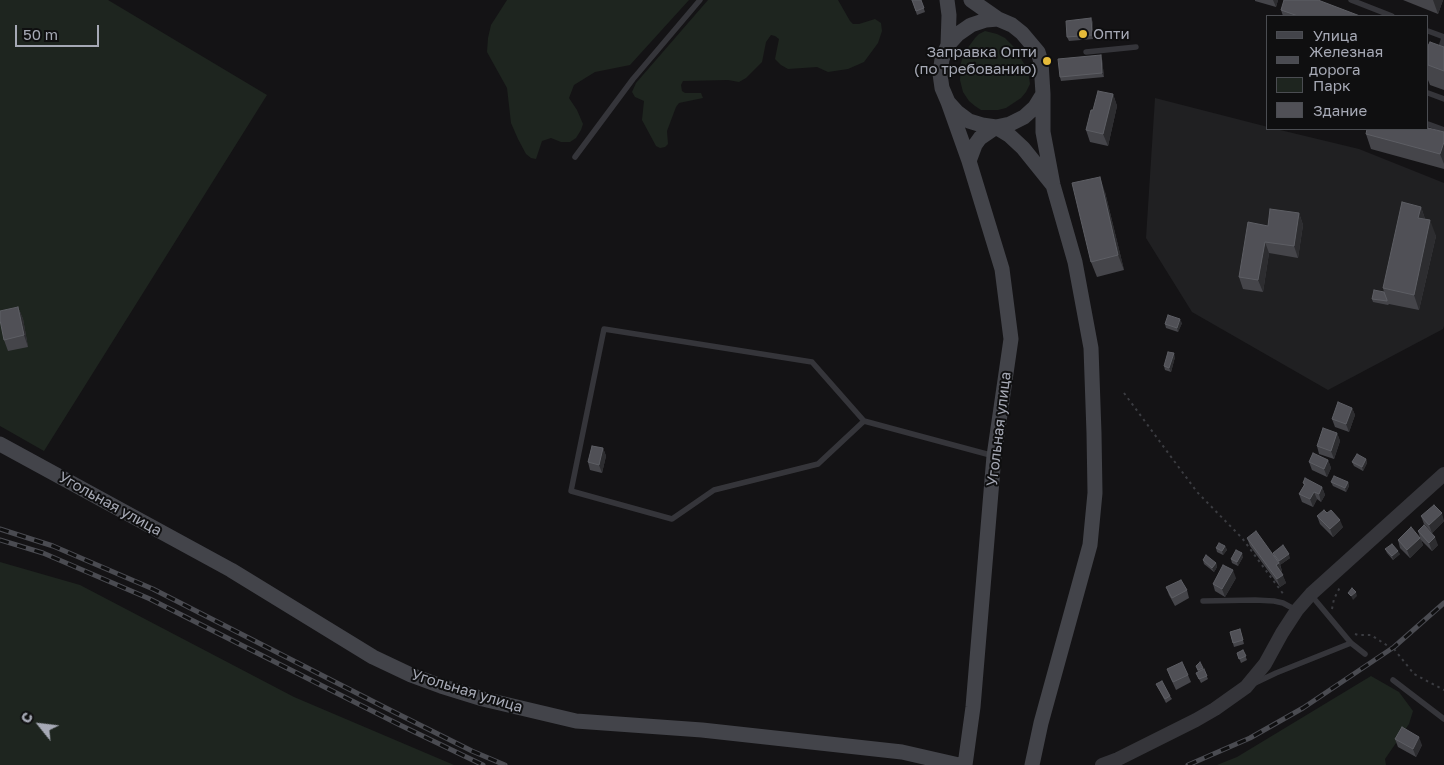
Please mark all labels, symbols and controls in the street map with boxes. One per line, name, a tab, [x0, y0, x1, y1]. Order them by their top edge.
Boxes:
scale bar	[18, 15, 101, 47]
legend	[1266, 15, 1429, 130]
text: 50 m	[23, 25, 58, 43]
place label: Опти	[1093, 25, 1130, 43]
text: Улица	[1313, 26, 1358, 44]
marker: Опти	[1077, 28, 1089, 40]
text: Железная дорога	[1309, 42, 1383, 78]
place label: Заправка Опти (по требованию)	[914, 43, 1037, 78]
marker: Заправка Опти (по требованию)	[1041, 55, 1053, 67]
text: Парк	[1313, 76, 1351, 94]
text: Здание	[1313, 101, 1367, 119]
street label: Угольная улица	[983, 371, 1015, 487]
street label: Угольная улица	[55, 468, 165, 540]
street label: Угольная улица	[409, 665, 525, 717]
north arrow	[15, 700, 65, 750]
text: С	[17, 709, 36, 726]

